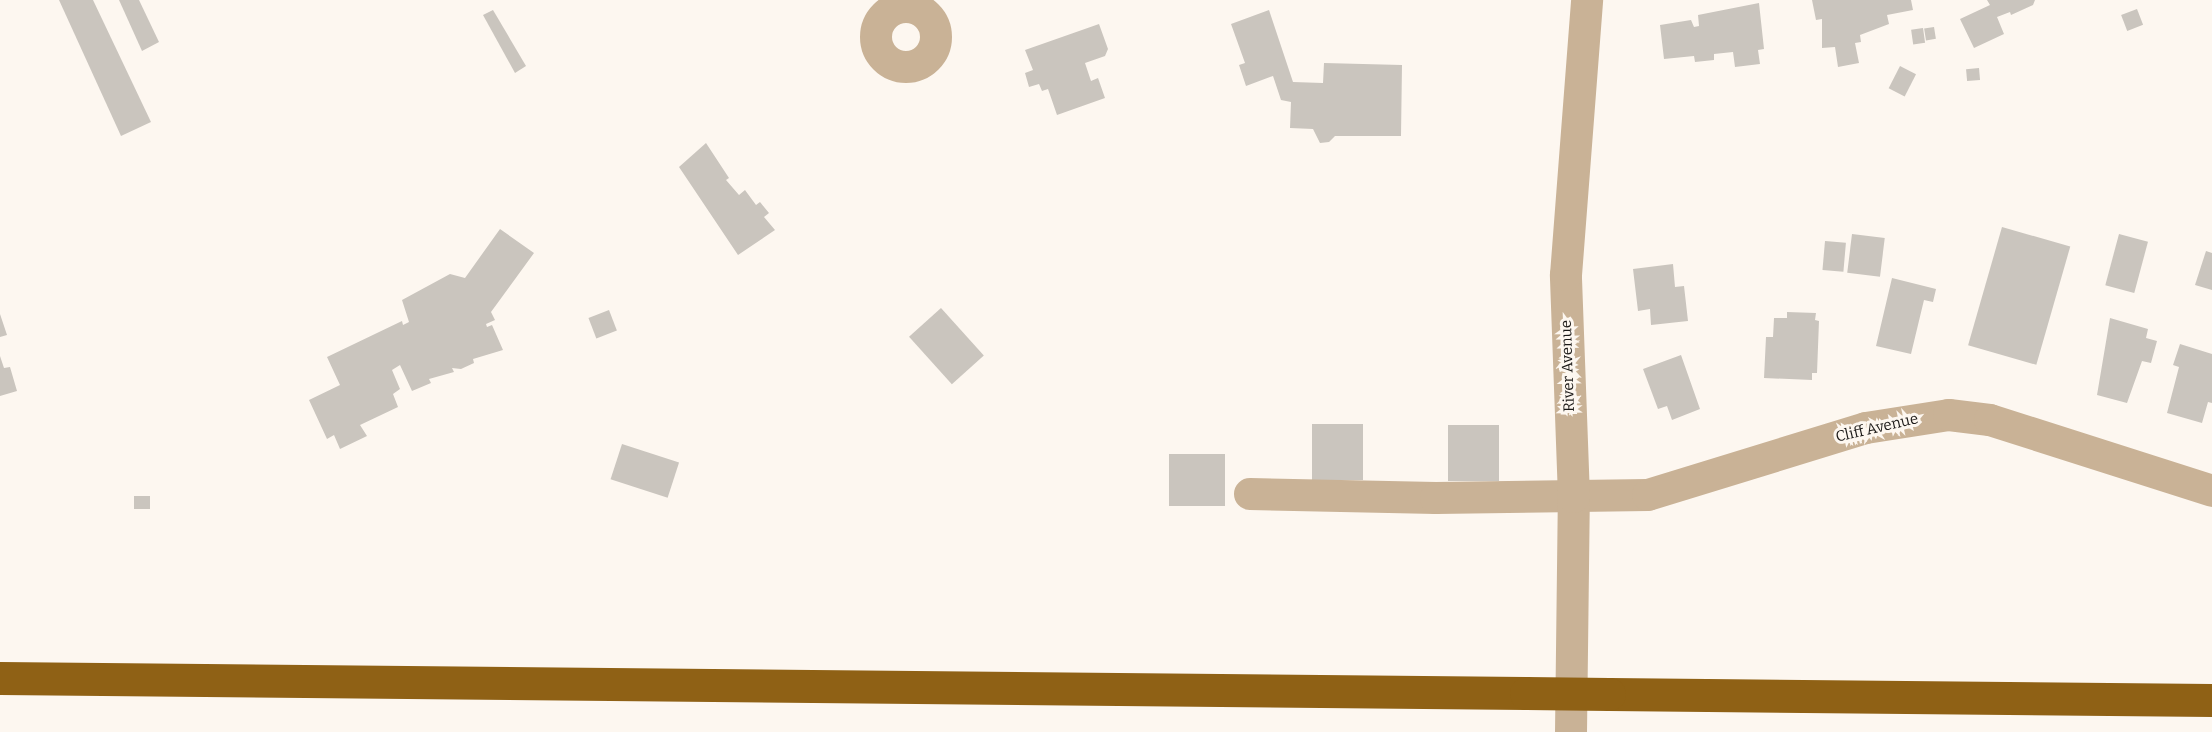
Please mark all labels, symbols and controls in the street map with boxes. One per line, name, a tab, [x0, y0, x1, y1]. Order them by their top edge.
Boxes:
street label: River Avenue	[1557, 320, 1579, 412]
street label: Cliff Avenue	[1834, 410, 1920, 446]

